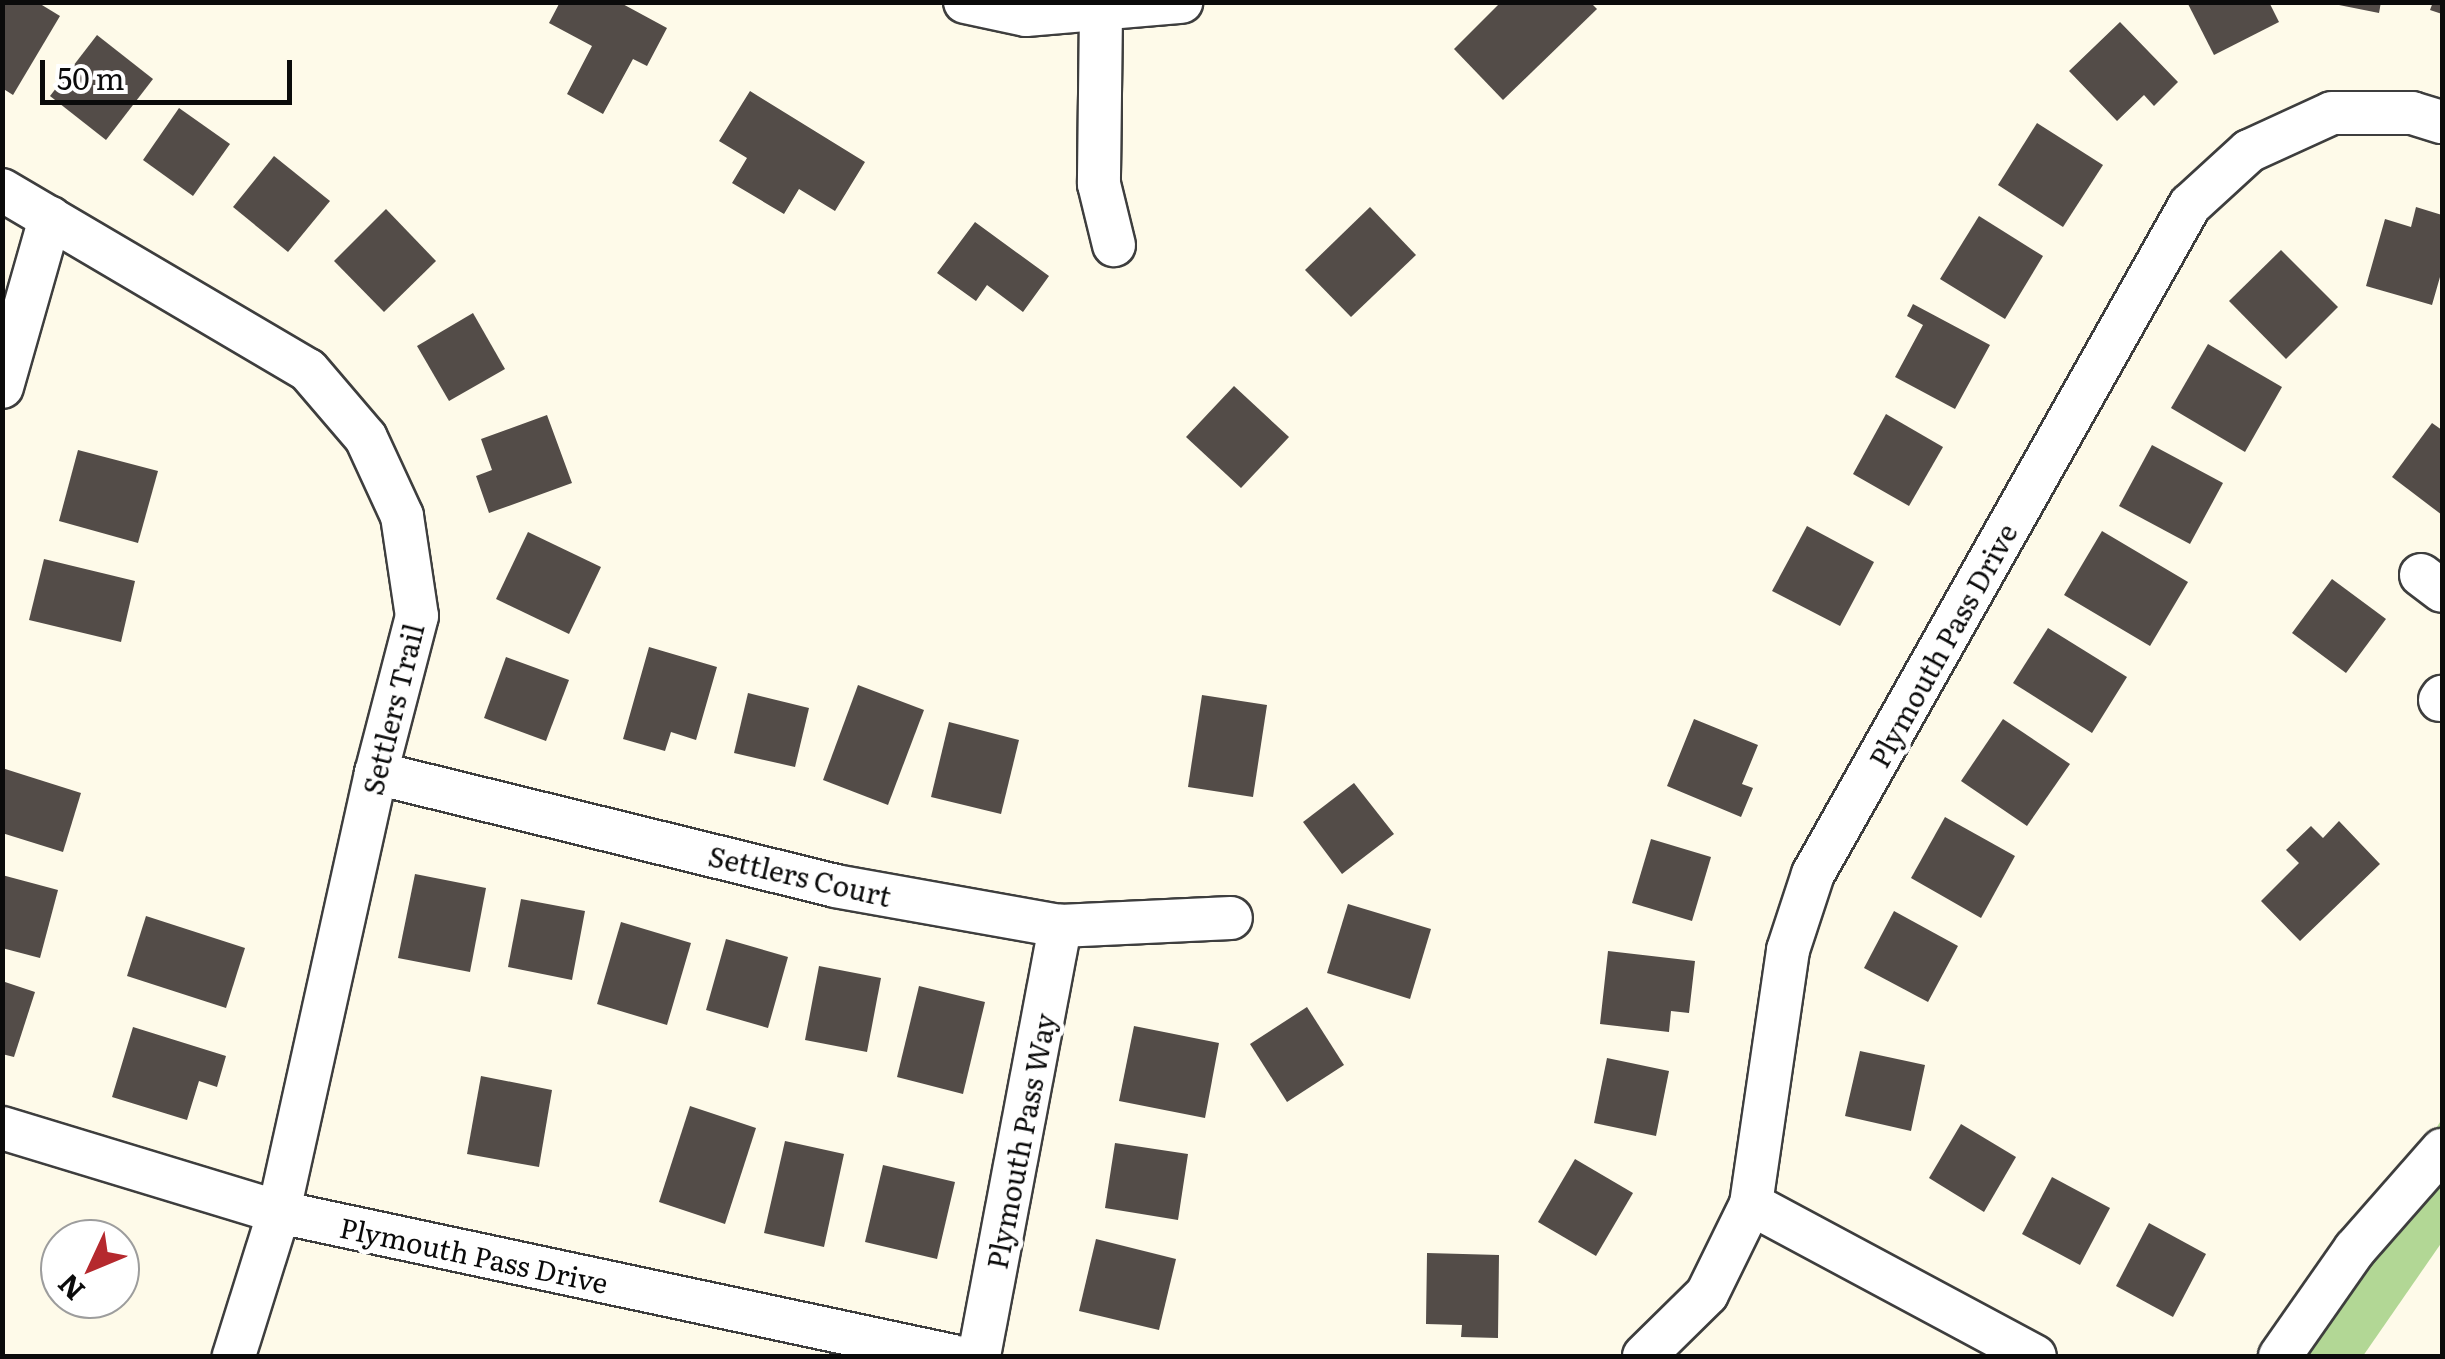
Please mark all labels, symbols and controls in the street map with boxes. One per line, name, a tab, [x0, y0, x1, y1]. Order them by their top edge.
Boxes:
scale bar	[45, 40, 298, 102]
text: 50 m	[57, 55, 125, 99]
street label: Plymouth Pass Drive	[1861, 517, 2023, 773]
street label: Settlers Trail	[354, 620, 430, 798]
street label: Settlers Court	[705, 838, 895, 912]
street label: Plymouth Pass Way	[979, 1010, 1061, 1272]
street label: Plymouth Pass Drive	[337, 1209, 611, 1299]
north arrow	[40, 1219, 140, 1319]
text: N	[47, 1265, 93, 1311]

